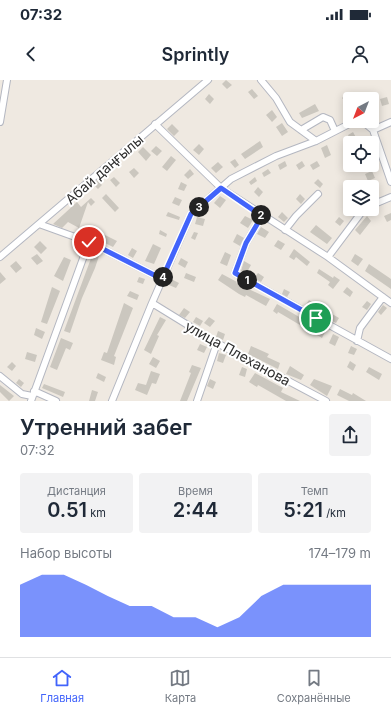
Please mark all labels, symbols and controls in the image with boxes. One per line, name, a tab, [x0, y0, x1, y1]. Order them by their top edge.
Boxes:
text: 07:32	[20, 5, 62, 24]
icon: back	[20, 43, 42, 65]
icon: person	[349, 43, 371, 65]
text: Sprintly	[162, 44, 229, 65]
north arrow	[343, 92, 379, 128]
map controls	[343, 92, 379, 216]
street label: Абай даңғылы	[62, 130, 146, 208]
button: locate	[343, 136, 379, 172]
button: layers	[343, 180, 379, 216]
pin: 3	[189, 197, 209, 217]
text: 3	[195, 200, 203, 214]
pin: 2	[251, 205, 271, 225]
text: 2	[258, 208, 264, 222]
pin	[72, 225, 106, 259]
icon: check	[78, 231, 100, 253]
pin: 4	[153, 267, 173, 287]
text: 4	[159, 270, 167, 284]
pin: 1	[237, 270, 257, 290]
text: 1	[245, 273, 249, 287]
pin	[299, 301, 333, 335]
icon: arrive	[305, 307, 327, 329]
street label: улица Плеханова	[182, 317, 294, 389]
text: Утренний забег	[20, 414, 192, 440]
button: share	[329, 414, 371, 456]
text: 07:32	[20, 442, 55, 458]
text: Дистанция	[47, 484, 106, 498]
text: Время	[178, 484, 213, 498]
text: Темп	[301, 484, 328, 498]
text: 0.51	[47, 498, 87, 522]
text: 2:44	[173, 498, 218, 522]
text: 5:21	[283, 498, 323, 522]
text: km	[87, 506, 106, 520]
text: /km	[323, 506, 346, 520]
text: Набор высоты	[20, 545, 112, 561]
text: 174–179 m	[309, 545, 371, 561]
tab: Главная	[40, 667, 84, 705]
tab: Карта	[165, 667, 196, 705]
tab: Сохранённые	[277, 667, 351, 705]

